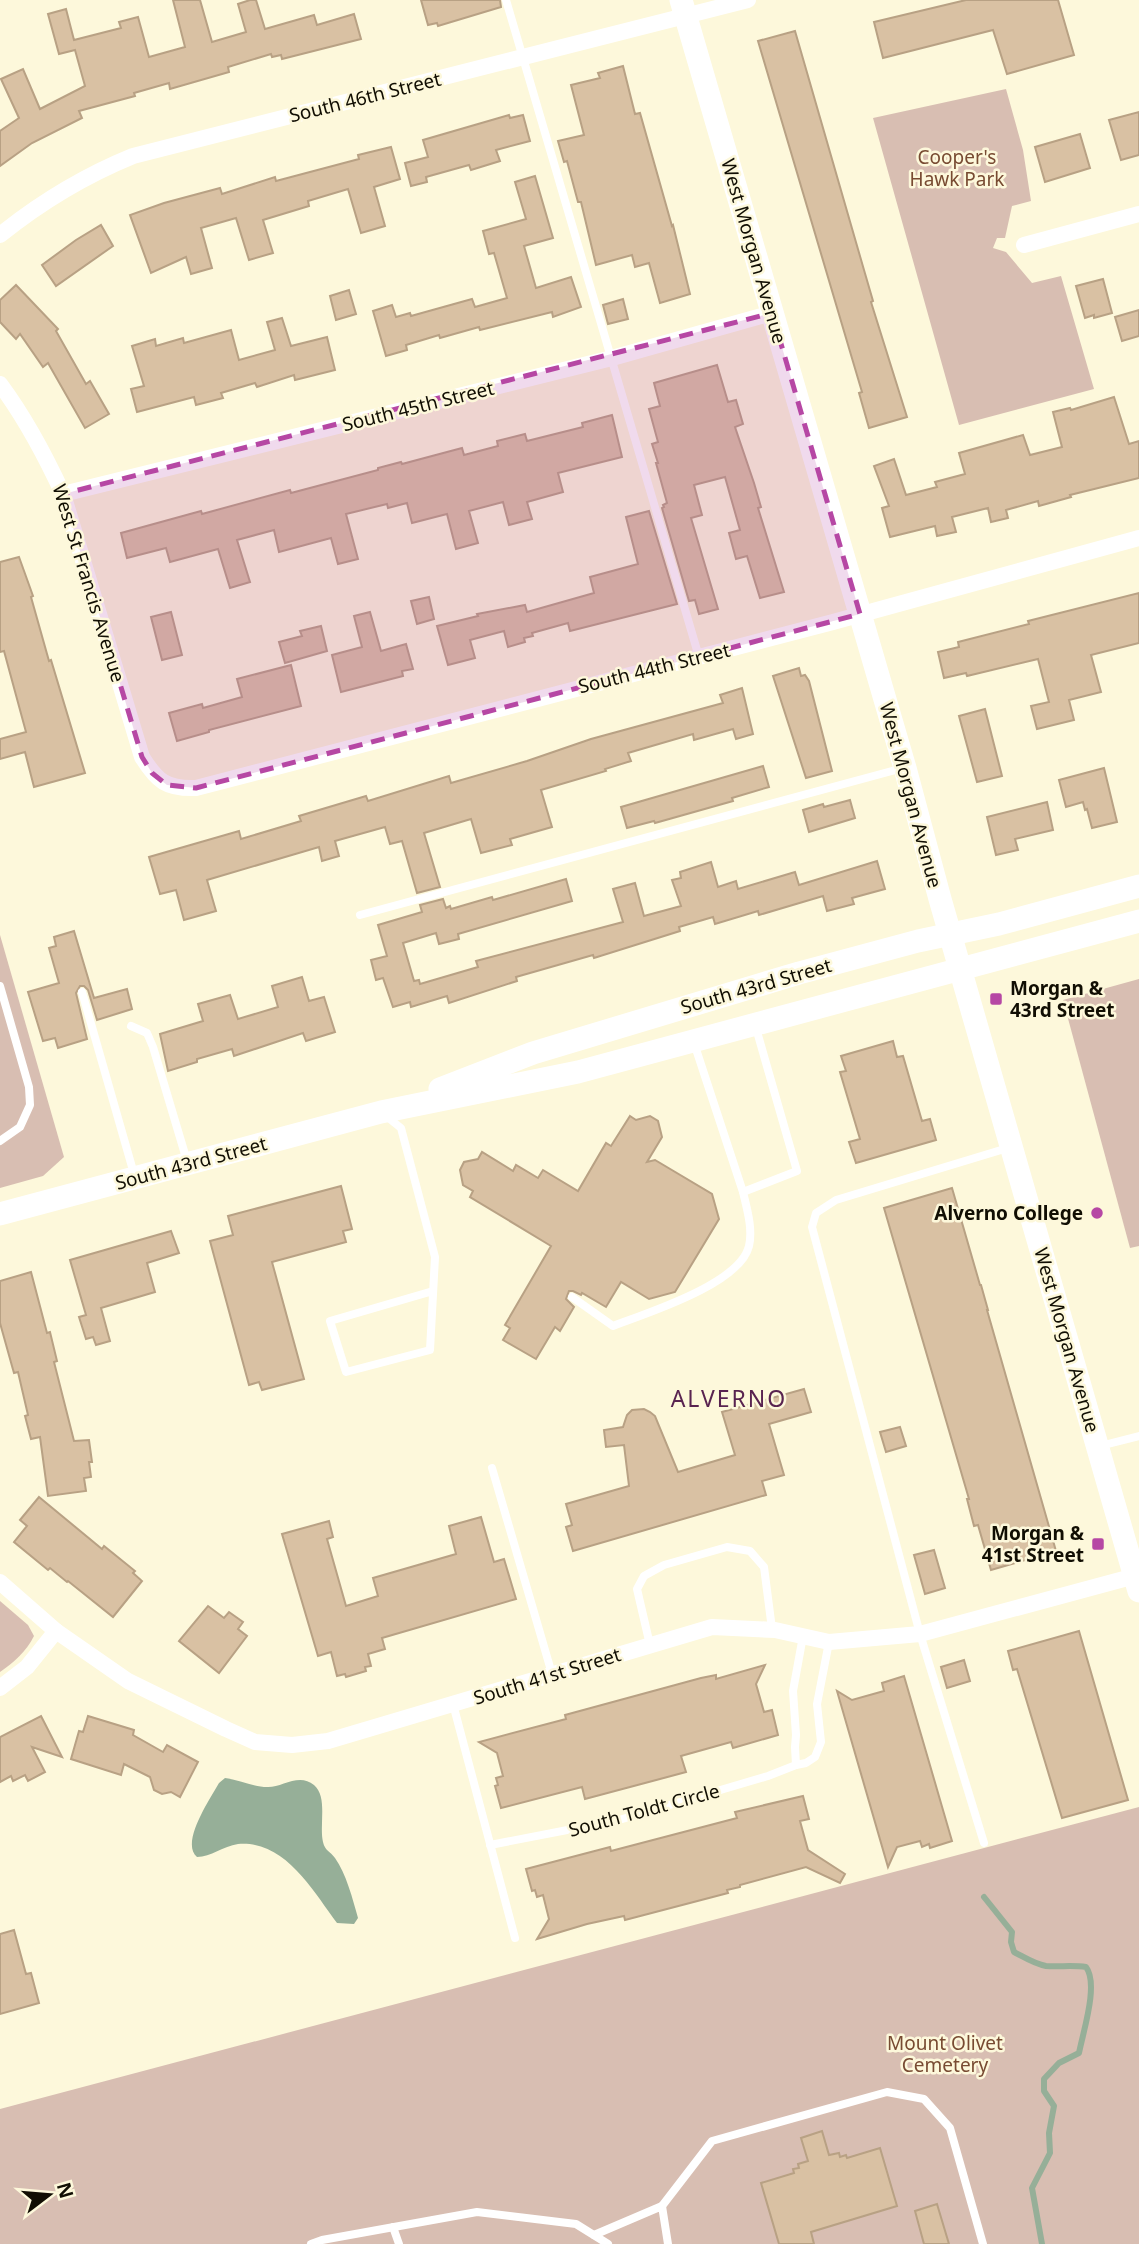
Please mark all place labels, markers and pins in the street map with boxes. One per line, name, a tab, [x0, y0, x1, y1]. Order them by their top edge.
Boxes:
place label: Morgan & 43rd Street	[1010, 975, 1115, 1023]
marker: Morgan & 43rd Street	[988, 991, 1004, 1007]
place label: Alverno College	[934, 1200, 1083, 1226]
marker: Alverno College	[1089, 1205, 1105, 1221]
place label: Morgan & 41st Street	[982, 1520, 1085, 1568]
marker: Morgan & 41st Street	[1090, 1536, 1106, 1552]

